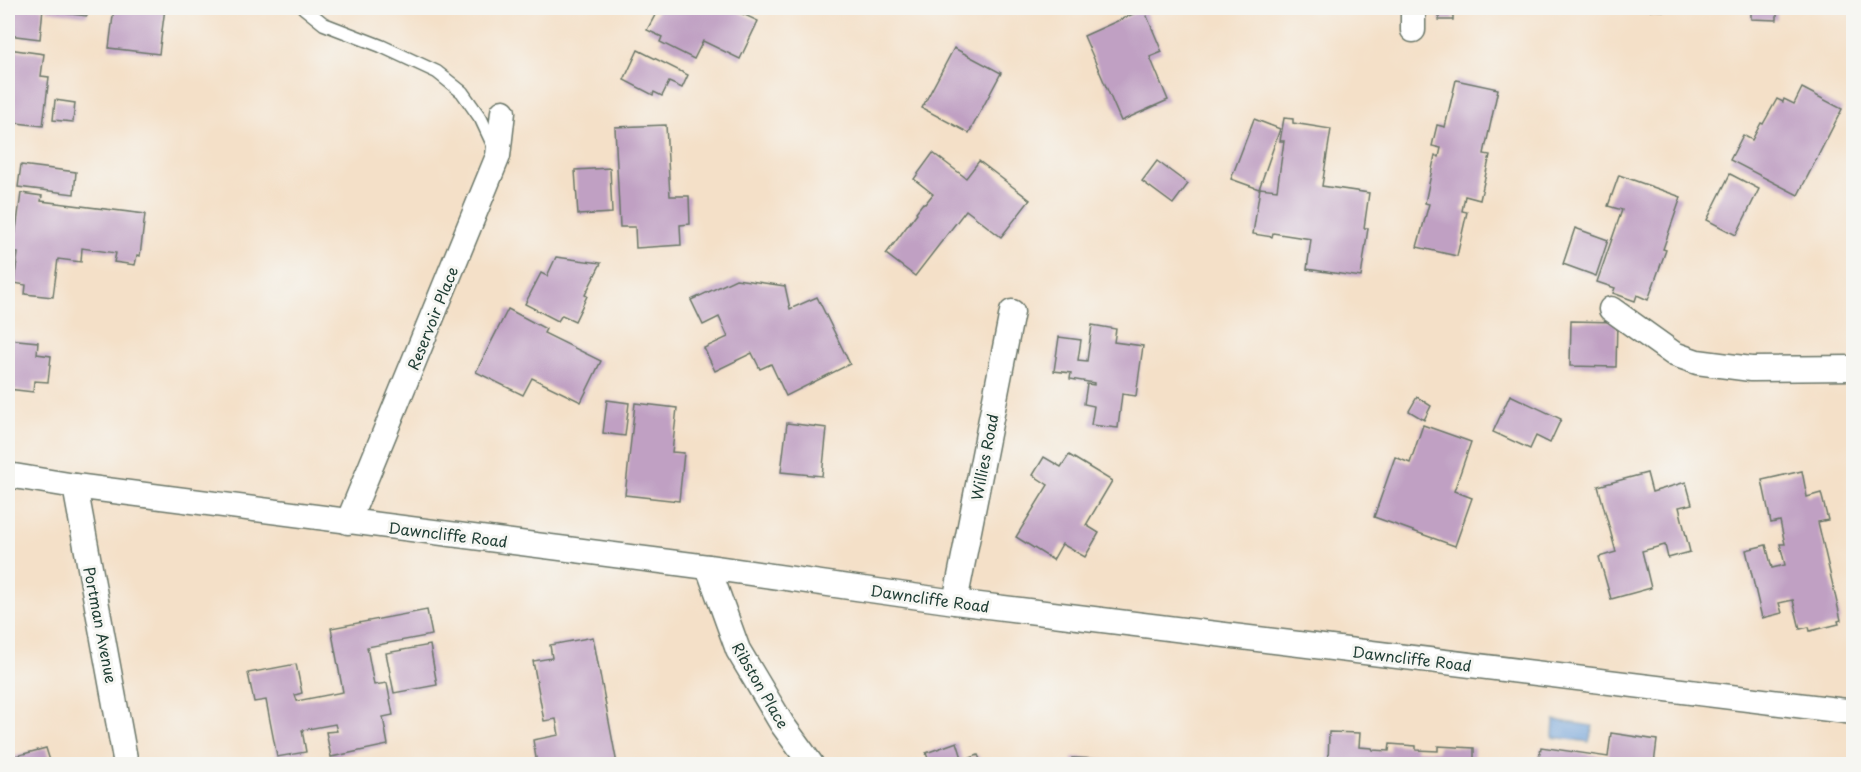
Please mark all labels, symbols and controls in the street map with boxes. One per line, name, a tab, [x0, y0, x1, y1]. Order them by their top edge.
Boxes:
street label: Reservoir Place	[401, 263, 463, 373]
street label: Willies Road	[964, 412, 1004, 502]
street label: Dawncliffe Road	[387, 515, 509, 553]
street label: Portman Avenue	[78, 565, 124, 685]
street label: Dawncliffe Road	[869, 578, 991, 618]
street label: Ribston Place	[727, 638, 795, 733]
street label: Dawncliffe Road	[1351, 639, 1473, 677]

